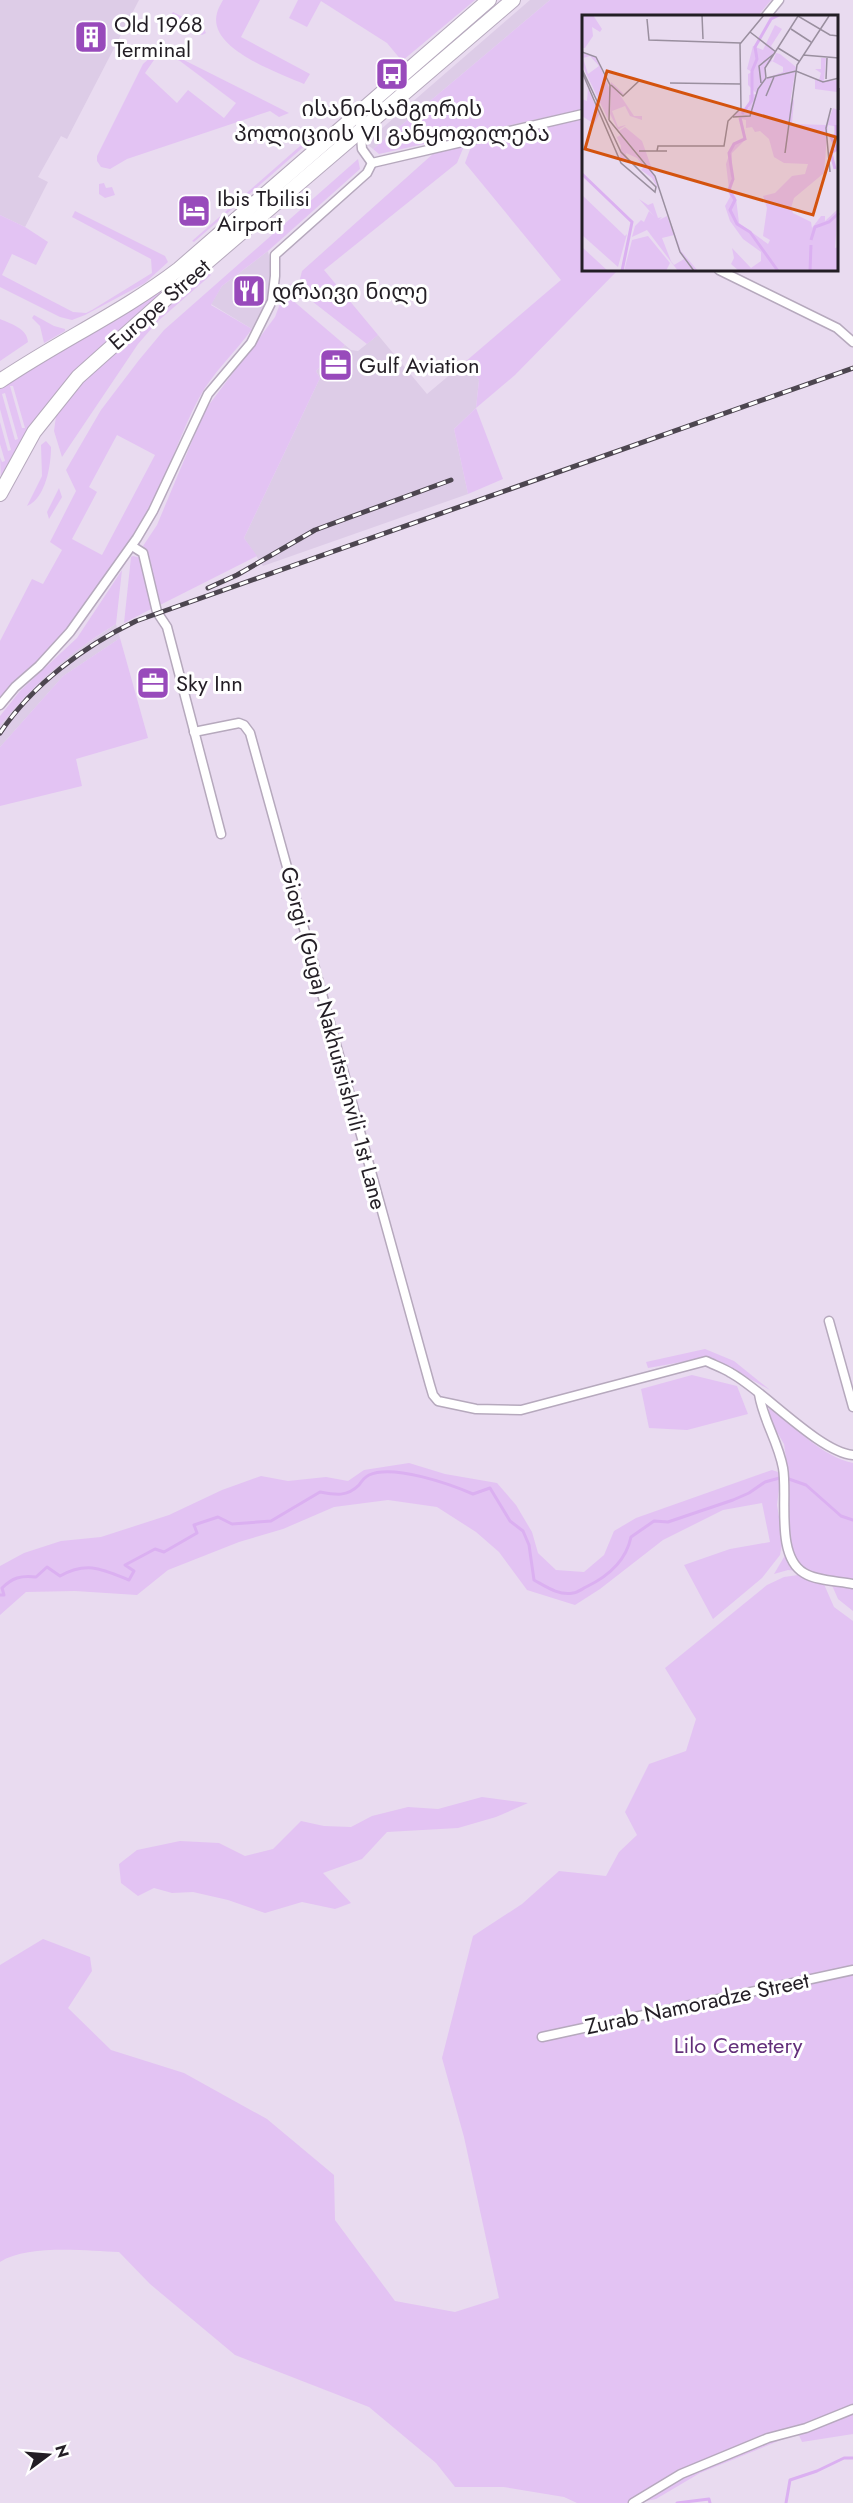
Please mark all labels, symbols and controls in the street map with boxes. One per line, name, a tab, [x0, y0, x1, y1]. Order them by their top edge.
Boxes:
place label: Old 1968 Terminal	[114, 8, 203, 65]
inset map	[582, 15, 838, 272]
building icon: Old 1968 Terminal	[73, 19, 109, 55]
bus stop icon: ისანი-სამგორის პოლიციის VI განყოფილება	[374, 56, 410, 92]
place label: ისანი-სამგორის პოლიციის VI განყოფილება	[234, 92, 550, 149]
place label: Ibis Tbilisi Airport	[217, 182, 310, 239]
hotel icon: Ibis Tbilisi Airport	[176, 193, 212, 229]
street label: Europe Street	[101, 250, 218, 357]
restaurant icon: დრაივი ნილე	[231, 273, 267, 309]
place label: დრაივი ნილე	[272, 275, 428, 307]
office icon: Gulf Aviation	[318, 347, 354, 383]
place label: Gulf Aviation	[359, 349, 480, 381]
office icon: Sky Inn	[135, 665, 171, 701]
place label: Sky Inn	[176, 667, 243, 699]
street label: Giorgi (Guga) Nakhutsrishvili 1st Lane	[273, 863, 395, 1213]
street label: Zurab Namoradze Street	[582, 1964, 812, 2042]
park label: Lilo Cemetery	[674, 2029, 803, 2061]
north arrow	[18, 2425, 78, 2485]
text: N	[49, 2442, 75, 2460]

